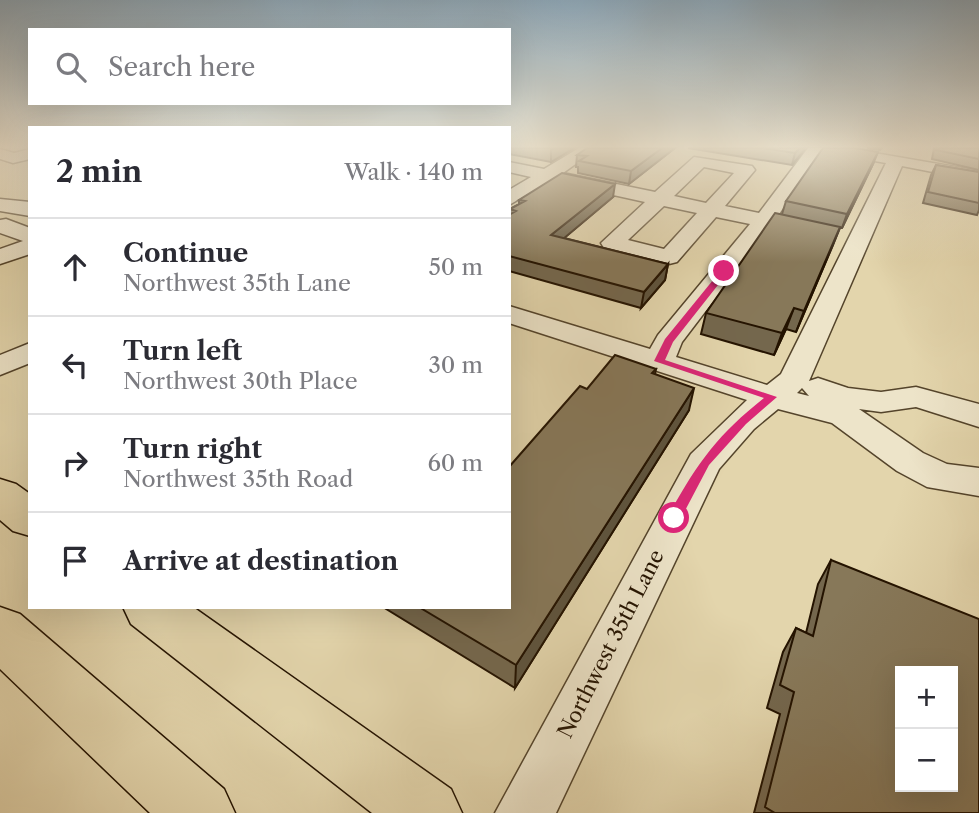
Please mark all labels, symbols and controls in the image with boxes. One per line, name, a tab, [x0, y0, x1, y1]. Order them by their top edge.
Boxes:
search box	[28, 28, 511, 105]
icon: search	[52, 48, 90, 86]
text: Search here	[108, 51, 255, 83]
text: 2 min	[56, 153, 142, 190]
text: Walk · 140 m	[344, 158, 483, 186]
text: Continue	[123, 237, 248, 269]
icon: ahead	[56, 248, 94, 286]
text: 50 m	[428, 253, 483, 281]
route end	[708, 255, 739, 286]
text: Northwest 35th Lane	[123, 269, 351, 297]
text: Turn left	[123, 335, 242, 367]
icon: left	[56, 346, 94, 384]
text: 30 m	[428, 351, 483, 379]
text: Northwest 30th Place	[123, 367, 358, 395]
text: Turn right	[123, 433, 262, 465]
icon: right	[56, 444, 94, 482]
text: 60 m	[427, 449, 483, 477]
text: Northwest 35th Road	[123, 465, 353, 493]
route start	[658, 502, 689, 533]
icon: arrive	[56, 542, 94, 580]
text: Arrive at destination	[123, 545, 398, 577]
street label: Northwest 35th Lane	[552, 545, 669, 742]
map controls	[895, 666, 958, 792]
button: +	[895, 666, 958, 729]
button: −	[895, 729, 958, 792]

